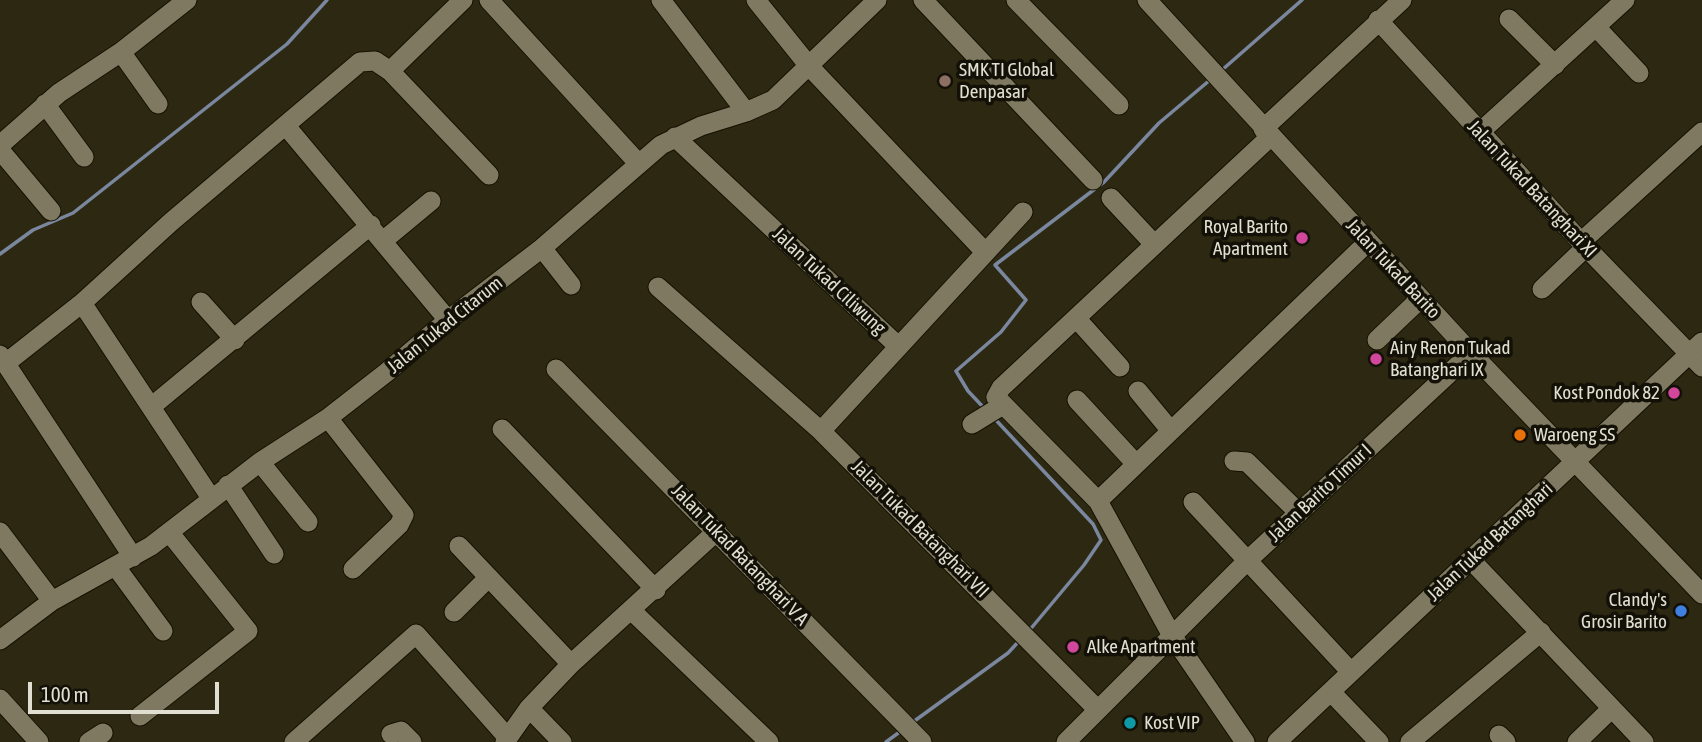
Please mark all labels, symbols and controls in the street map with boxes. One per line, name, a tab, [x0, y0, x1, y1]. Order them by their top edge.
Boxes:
place label: SMK TI Global Denpasar	[959, 59, 1054, 103]
marker: SMK TI Global Denpasar	[937, 73, 953, 89]
street label: Jalan Tukad Batanghari XI	[1462, 116, 1602, 262]
street label: Jalan Tukad Barito	[1341, 214, 1445, 324]
place label: Royal Barito Apartment	[1204, 216, 1288, 260]
street label: Jalan Tukad Ciliwung	[768, 223, 890, 339]
marker: Royal Barito Apartment	[1294, 230, 1310, 246]
street label: Jalan Tukad Citarum	[383, 272, 507, 378]
place label: Airy Renon Tukad Batanghari IX	[1390, 337, 1511, 381]
marker: Airy Renon Tukad Batanghari IX	[1368, 351, 1384, 367]
place label: Kost Pondok 82	[1553, 382, 1660, 404]
marker: Kost Pondok 82	[1666, 385, 1682, 401]
place label: Waroeng SS	[1534, 424, 1615, 446]
marker: Waroeng SS	[1512, 427, 1528, 443]
street label: Jalan Barito Timur I	[1263, 439, 1377, 547]
street label: Jalan Tukad Batanghari VII	[846, 455, 994, 603]
street label: Jalan Tukad Batanghari	[1422, 478, 1558, 606]
street label: Jalan Tukad Batanghari V A	[667, 480, 813, 630]
place label: Clandy's Grosir Barito	[1581, 589, 1667, 633]
marker: Clandy's Grosir Barito	[1673, 603, 1689, 619]
place label: Alke Apartment	[1087, 636, 1196, 658]
marker: Alke Apartment	[1065, 639, 1081, 655]
scale bar	[32, 668, 222, 712]
text: 100 m	[41, 682, 89, 706]
place label: Kost VIP	[1144, 712, 1200, 734]
marker: Kost VIP	[1122, 715, 1138, 731]

